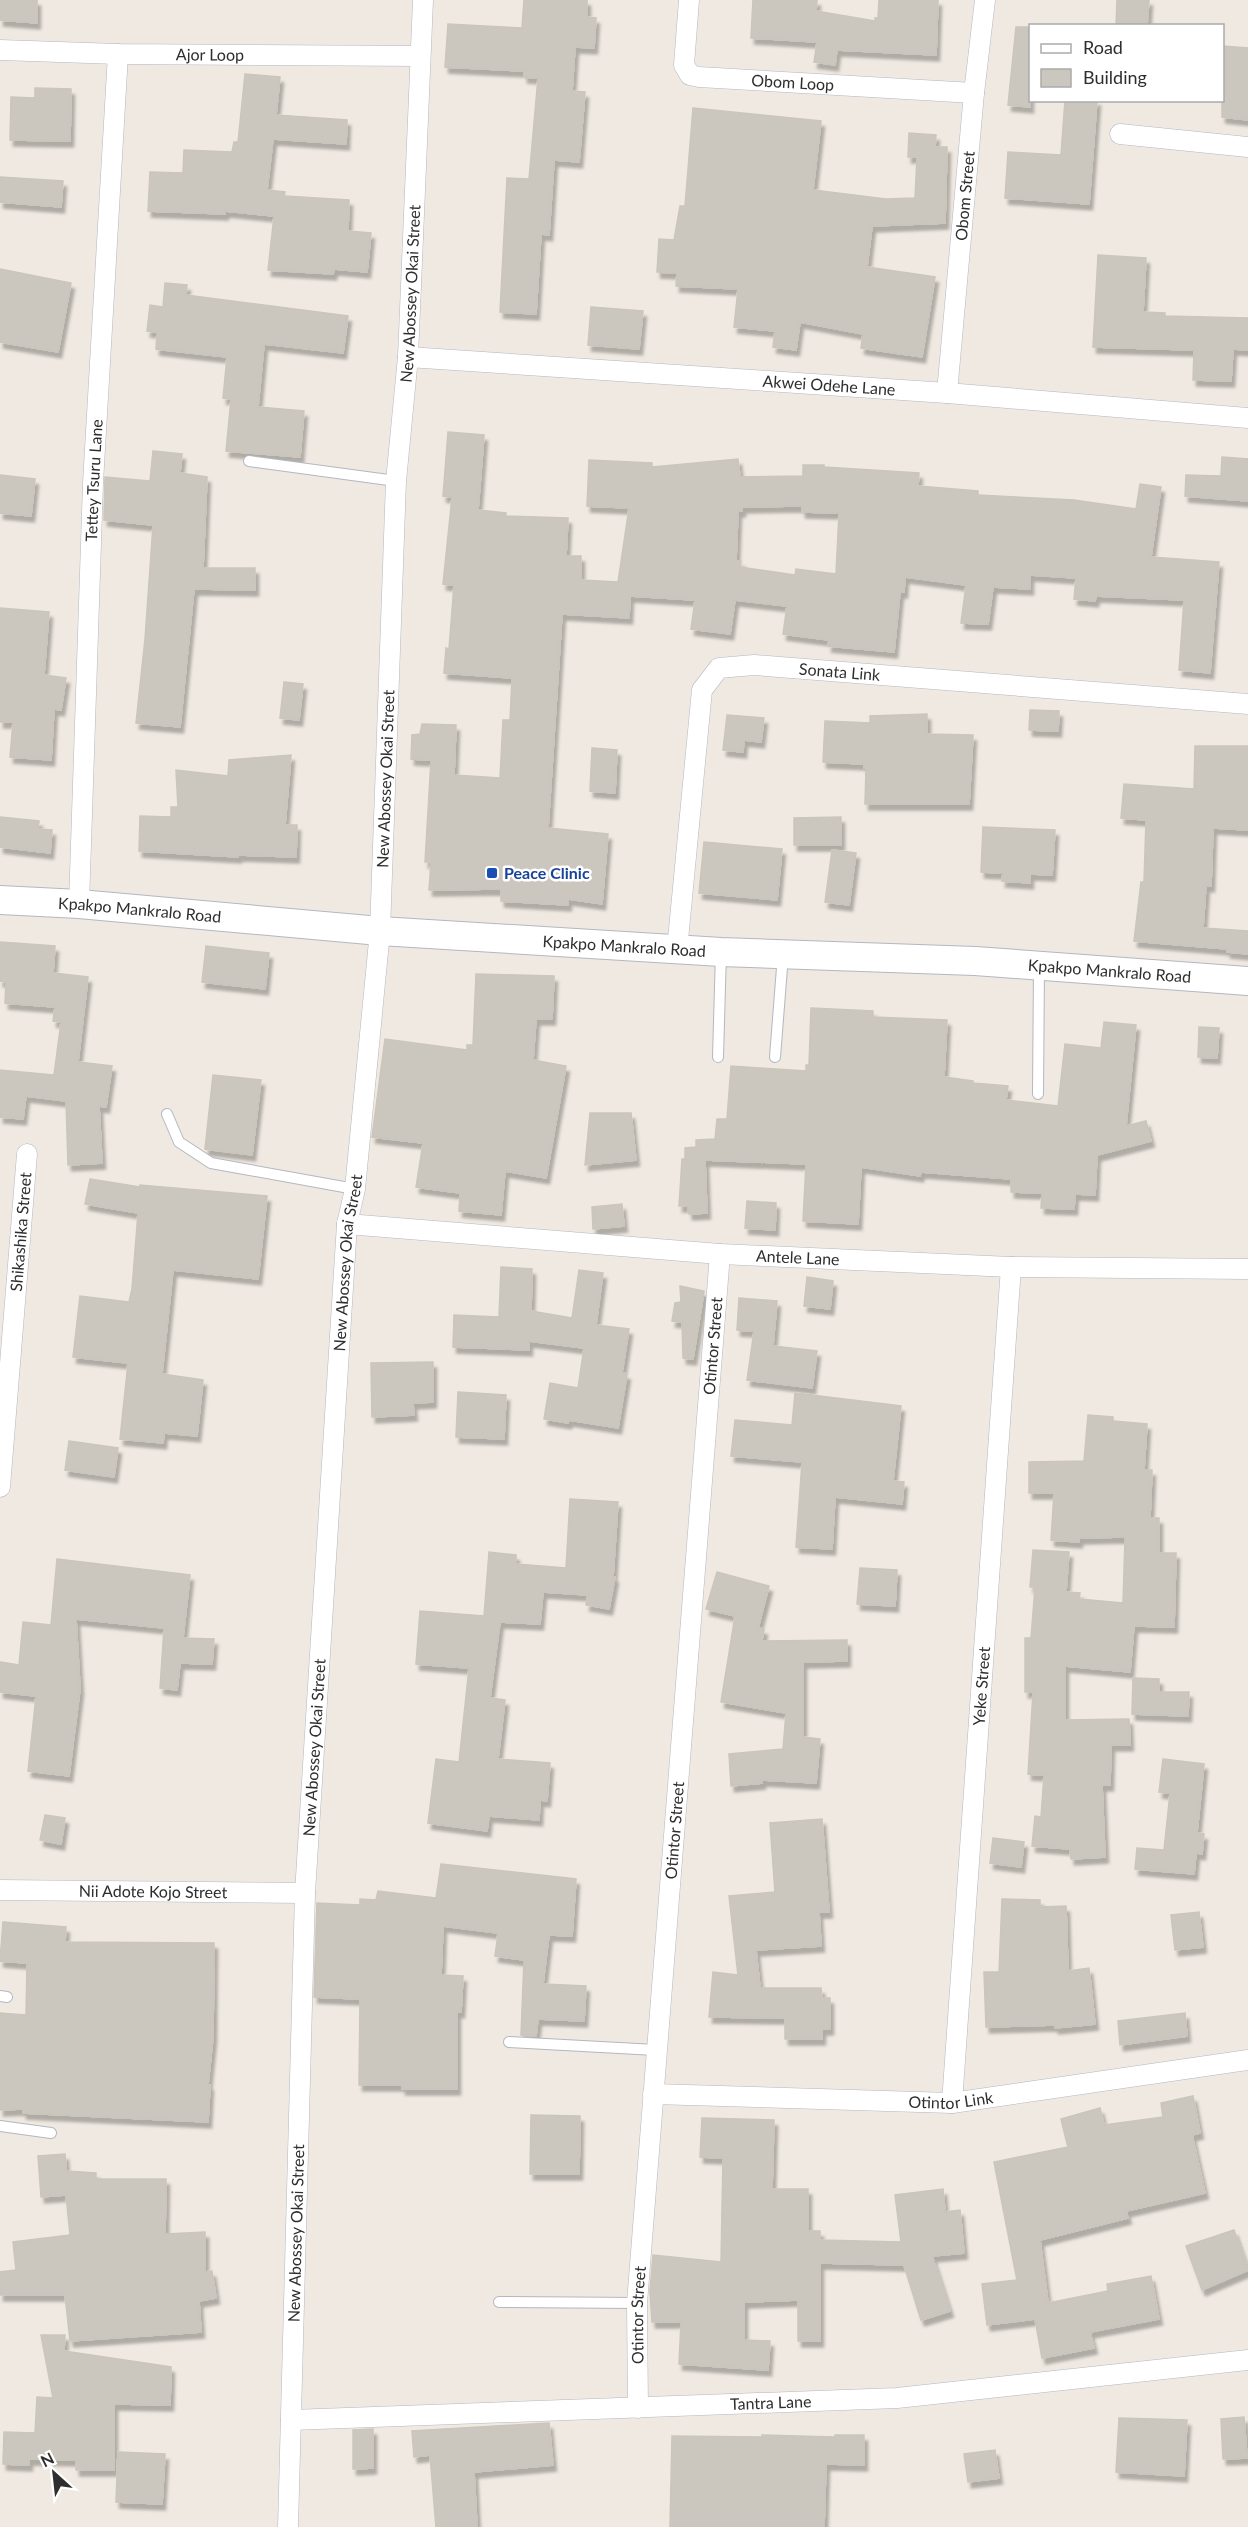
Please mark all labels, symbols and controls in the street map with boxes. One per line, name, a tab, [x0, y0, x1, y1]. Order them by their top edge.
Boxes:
legend	[1029, 24, 1224, 102]
text: Road	[1083, 36, 1123, 58]
street label: Ajor Loop	[176, 44, 244, 64]
text: Building	[1083, 66, 1147, 88]
street label: Obom Loop	[751, 70, 835, 94]
street label: Obom Street	[951, 150, 978, 242]
street label: New Abossey Okai Street	[396, 204, 423, 383]
street label: Akwei Odehe Lane	[762, 371, 896, 399]
street label: Tettey Tsuru Lane	[81, 419, 106, 542]
street label: Sonata Link	[798, 659, 882, 684]
street label: New Abossey Okai Street	[372, 689, 398, 868]
place label: Peace Clinic	[504, 863, 590, 882]
marker: Peace Clinic	[485, 866, 499, 880]
street label: Kpakpo Mankralo Road	[58, 893, 222, 926]
street label: Kpakpo Mankralo Road	[542, 931, 707, 960]
street label: Kpakpo Mankralo Road	[1027, 955, 1192, 986]
street label: Shikashika Street	[6, 1171, 35, 1292]
street label: New Abossey Okai Street	[329, 1173, 365, 1352]
street label: Antele Lane	[756, 1246, 840, 1268]
street label: Otintor Street	[699, 1296, 726, 1396]
street label: Yeke Street	[969, 1646, 993, 1726]
street label: New Abossey Okai Street	[299, 1658, 329, 1837]
street label: Otintor Street	[661, 1781, 687, 1880]
street label: Nii Adote Kojo Street	[79, 1881, 228, 1901]
street label: Otintor Link	[908, 2087, 995, 2112]
street label: New Abossey Okai Street	[283, 2144, 307, 2322]
street label: Otintor Street	[627, 2265, 649, 2364]
street label: Tantra Lane	[730, 2391, 812, 2413]
north arrow	[24, 2443, 84, 2503]
text: N	[37, 2448, 57, 2470]

